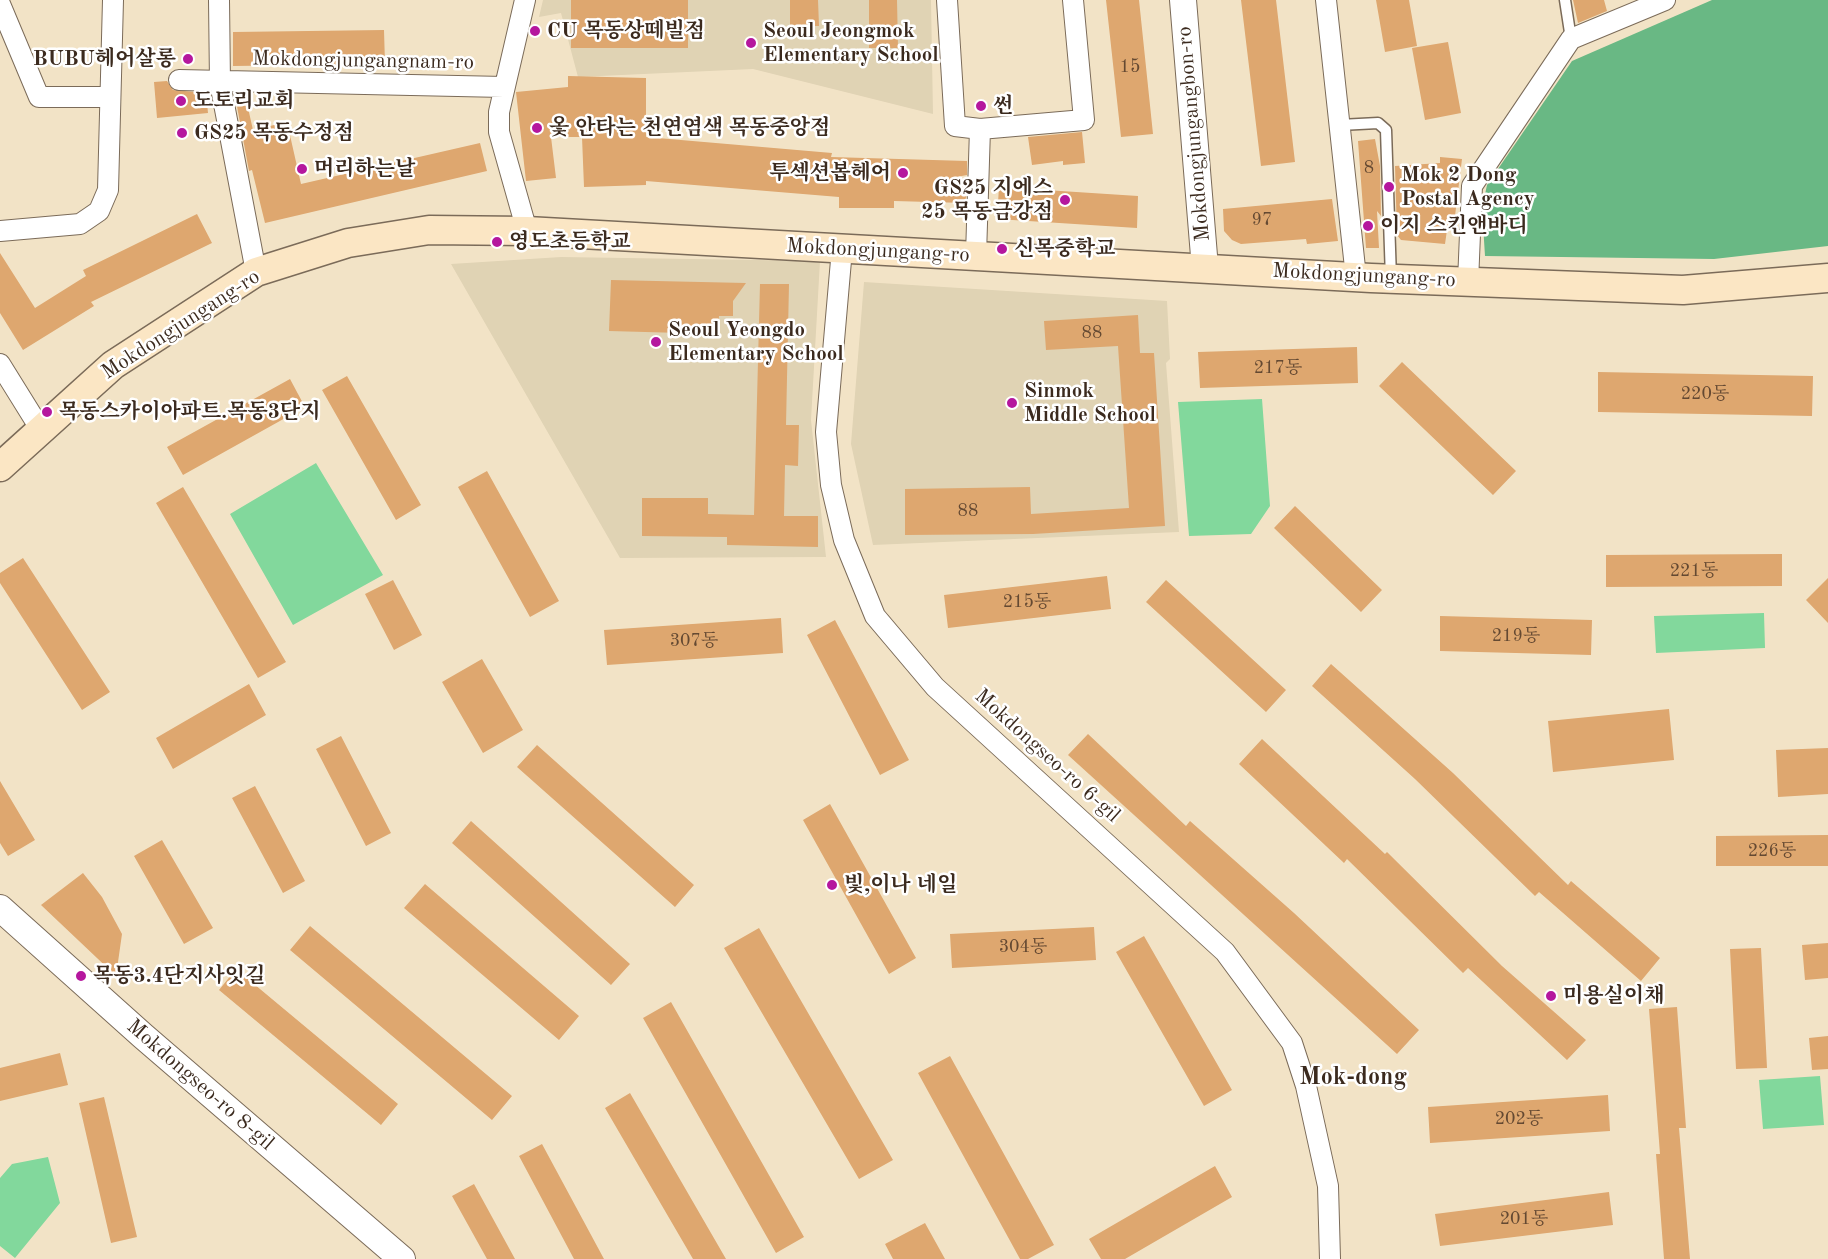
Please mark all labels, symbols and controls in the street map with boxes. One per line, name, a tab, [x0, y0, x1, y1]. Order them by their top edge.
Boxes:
place label: CU 목동상떼빌점	[547, 18, 705, 44]
place label: Seoul Jeongmok Elementary School	[763, 18, 939, 68]
marker: CU 목동상떼빌점	[528, 24, 542, 38]
street label: Mokdongjungangbon-ro	[1172, 25, 1216, 243]
marker: Seoul Jeongmok Elementary School	[744, 36, 758, 50]
place label: BUBU헤어살롱	[33, 46, 176, 72]
street label: Mokdongjungangnam-ro	[252, 46, 474, 76]
marker: BUBU헤어살롱	[181, 52, 195, 66]
house number: 15	[1120, 56, 1140, 78]
place label: 도토리교회	[193, 88, 294, 114]
place label: 썬	[993, 93, 1013, 119]
marker: 도토리교회	[174, 94, 188, 108]
marker: 썬	[974, 99, 988, 113]
place label: 옻 안타는 천연염색 목동중앙점	[549, 115, 830, 141]
place label: GS25 목동수정점	[194, 120, 354, 146]
marker: 옻 안타는 천연염색 목동중앙점	[530, 121, 544, 135]
marker: GS25 목동수정점	[175, 126, 189, 140]
place label: 머리하는날	[314, 156, 415, 182]
house number: 8	[1364, 157, 1374, 179]
place label: 투섹션봅헤어	[769, 160, 891, 186]
marker: 머리하는날	[295, 162, 309, 176]
place label: Mok 2 Dong Postal Agency	[1401, 162, 1535, 212]
marker: 투섹션봅헤어	[896, 166, 910, 180]
place label: GS25 지에스 25 목동금강점	[921, 175, 1053, 225]
marker: Mok 2 Dong Postal Agency	[1382, 180, 1396, 194]
marker: GS25 지에스 25 목동금강점	[1058, 193, 1072, 207]
house number: 97	[1252, 209, 1272, 231]
place label: 이지 스킨앤바디	[1380, 213, 1528, 239]
marker: 이지 스킨앤바디	[1361, 219, 1375, 233]
place label: 영도초등학교	[509, 229, 631, 255]
street label: Mokdongjungang-ro	[786, 234, 970, 268]
marker: 영도초등학교	[490, 235, 504, 249]
place label: 신목중학교	[1014, 236, 1115, 262]
marker: 신목중학교	[995, 242, 1009, 256]
street label: Mokdongjungang-ro	[1272, 259, 1456, 293]
street label: Mokdongjungang-ro	[97, 264, 265, 386]
place label: Seoul Yeongdo Elementary School	[668, 317, 844, 367]
house number: 88	[1082, 322, 1102, 344]
marker: Seoul Yeongdo Elementary School	[649, 335, 663, 349]
house number: 217동	[1254, 357, 1302, 379]
place label: Sinmok Middle School	[1024, 378, 1156, 428]
house number: 220동	[1681, 383, 1729, 405]
marker: Sinmok Middle School	[1005, 396, 1019, 410]
place label: 목동스카이아파트.목동3단지	[59, 399, 320, 425]
marker: 목동스카이아파트.목동3단지	[40, 405, 54, 419]
house number: 88	[958, 500, 978, 522]
house number: 221동	[1670, 560, 1718, 582]
house number: 215동	[1003, 591, 1051, 613]
house number: 219동	[1492, 625, 1540, 647]
house number: 307동	[670, 630, 718, 652]
street label: Mokdongseo-ro 6-gil	[969, 684, 1125, 828]
house number: 226동	[1748, 840, 1796, 862]
place label: 빛,이나 네일	[844, 872, 957, 898]
marker: 빛,이나 네일	[825, 878, 839, 892]
house number: 304동	[999, 936, 1047, 958]
place label: 목동3.4단지사잇길	[93, 963, 265, 989]
marker: 목동3.4단지사잇길	[74, 969, 88, 983]
place label: 미용실이채	[1563, 983, 1664, 1009]
marker: 미용실이채	[1544, 989, 1558, 1003]
street label: Mokdongseo-ro 8-gil	[121, 1014, 279, 1156]
district label: Mok-dong	[1299, 1064, 1407, 1092]
house number: 202동	[1495, 1108, 1543, 1130]
house number: 201동	[1500, 1208, 1548, 1230]

